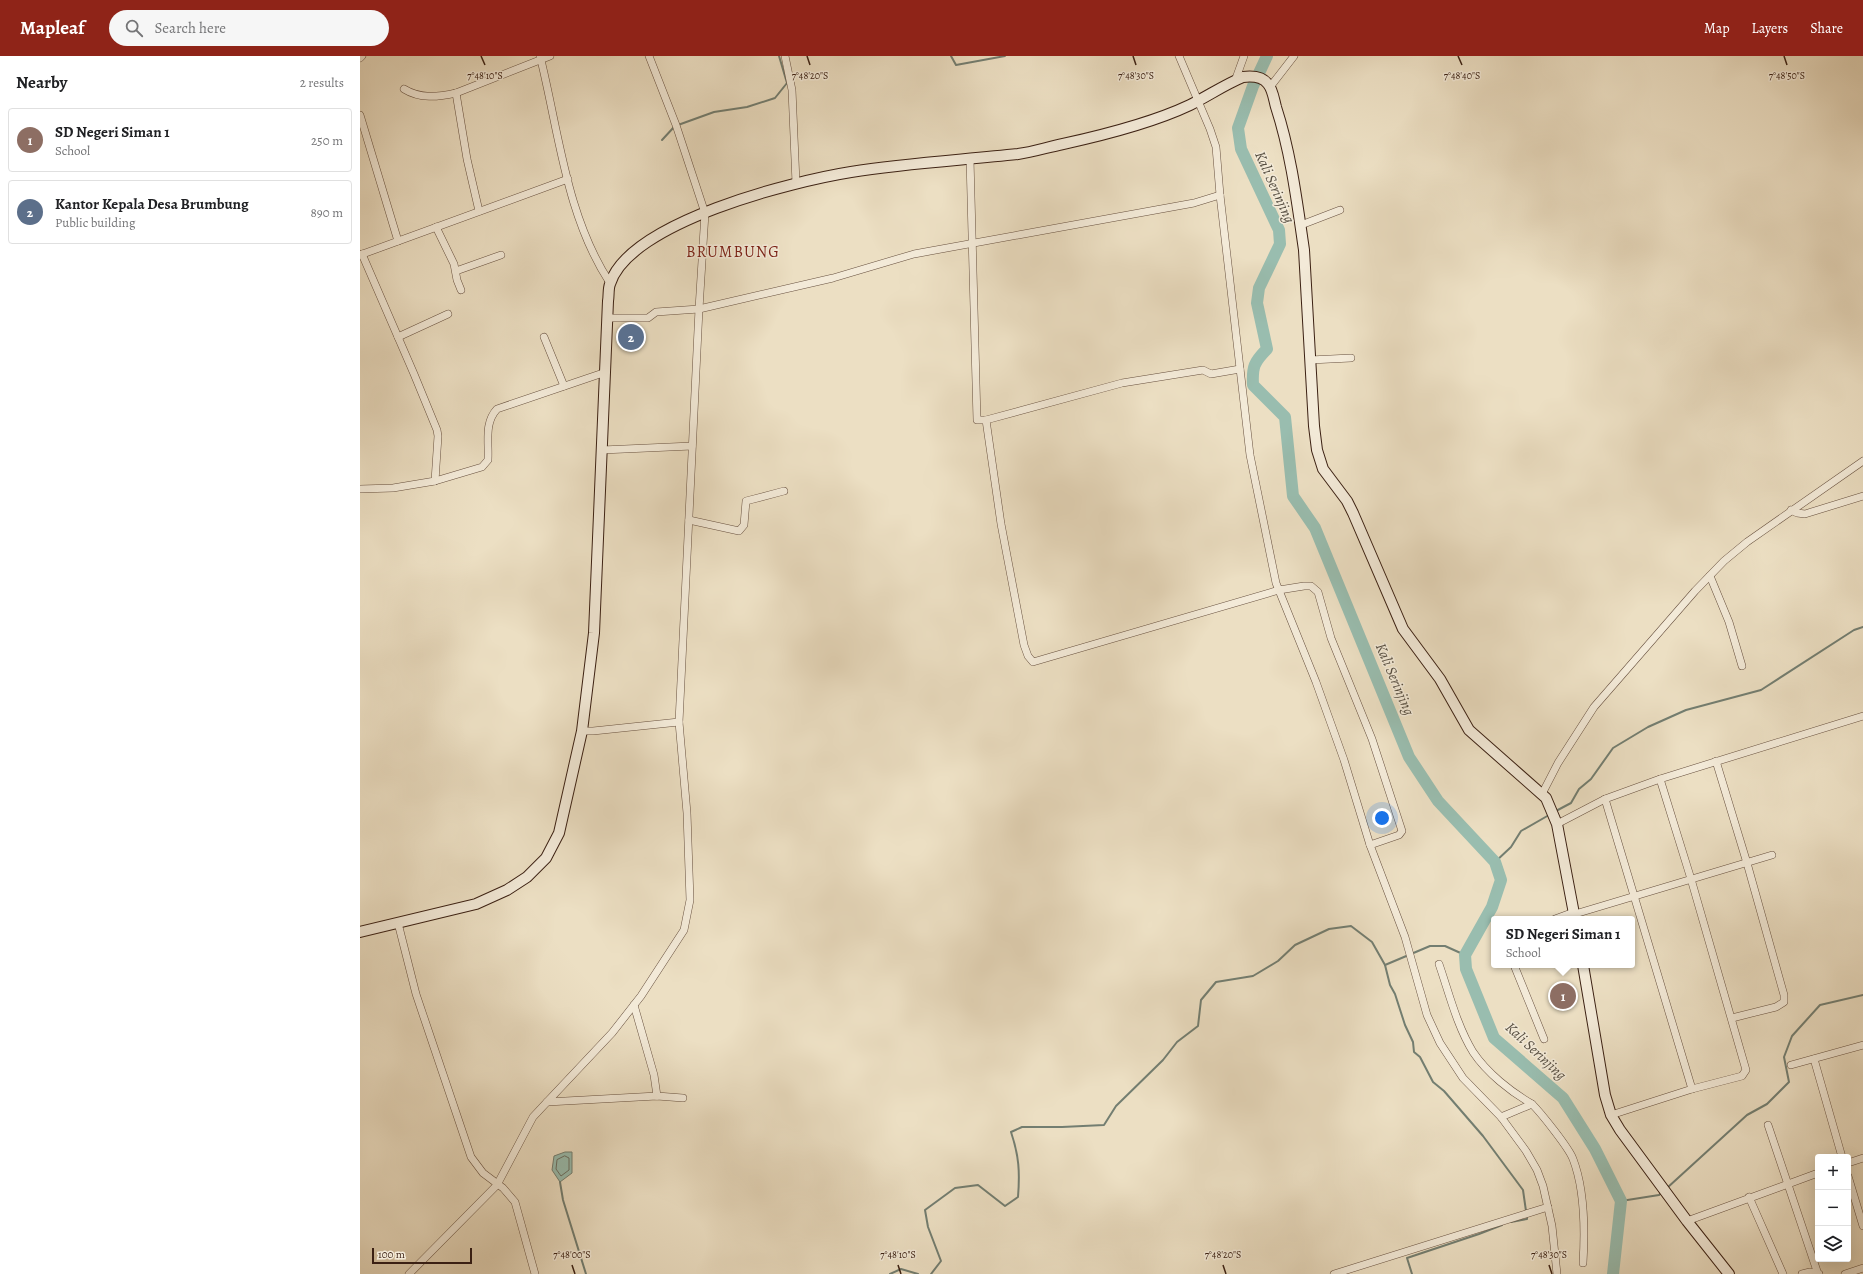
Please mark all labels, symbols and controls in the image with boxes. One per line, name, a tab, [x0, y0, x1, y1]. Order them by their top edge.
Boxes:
search box	[109, 10, 389, 46]
text: Mapleaf	[20, 15, 85, 41]
icon: search	[123, 17, 145, 39]
text: Search here	[155, 18, 226, 38]
text: Map	[1704, 19, 1730, 38]
text: Layers	[1752, 19, 1788, 38]
text: Share	[1810, 19, 1843, 38]
text: 7°48'10"S	[467, 69, 503, 82]
text: 7°48'20"S	[792, 69, 828, 82]
text: 7°48'30"S	[1118, 69, 1154, 82]
text: 7°48'40"S	[1444, 69, 1480, 82]
text: 7°48'50"S	[1769, 69, 1805, 82]
text: Nearby	[16, 71, 67, 94]
text: 2 results	[300, 74, 344, 91]
text: SD Negeri Siman 1	[55, 122, 170, 142]
text: 1	[28, 132, 32, 149]
text: 250 m	[311, 132, 343, 149]
text: School	[55, 142, 90, 159]
water label: Kali Serinjing	[1250, 148, 1300, 226]
text: Kantor Kepala Desa Brumbung	[55, 194, 249, 214]
text: 2	[27, 204, 33, 221]
text: 890 m	[310, 204, 343, 221]
text: Public building	[55, 214, 135, 231]
district label: BRUMBUNG	[686, 241, 780, 263]
pin: 2	[618, 322, 644, 352]
water label: Kali Serinjing	[1371, 640, 1419, 719]
your location	[1372, 808, 1392, 828]
popup	[1491, 916, 1635, 968]
text: SD Negeri Siman 1	[1506, 924, 1620, 944]
text: School	[1506, 944, 1541, 961]
pin: 1	[1550, 981, 1576, 1011]
water label: Kali Serinjing	[1501, 1018, 1571, 1085]
map controls	[1815, 1154, 1851, 1262]
button: +	[1815, 1154, 1851, 1190]
button: −	[1815, 1190, 1851, 1226]
button: layers	[1815, 1226, 1851, 1262]
scale bar	[372, 1246, 472, 1265]
text: 100 m	[378, 1247, 405, 1262]
text: 7°48'00"S	[553, 1248, 591, 1261]
text: 7°48'10"S	[880, 1248, 916, 1261]
text: 7°48'20"S	[1205, 1248, 1241, 1261]
text: 7°48'30"S	[1531, 1248, 1567, 1261]

